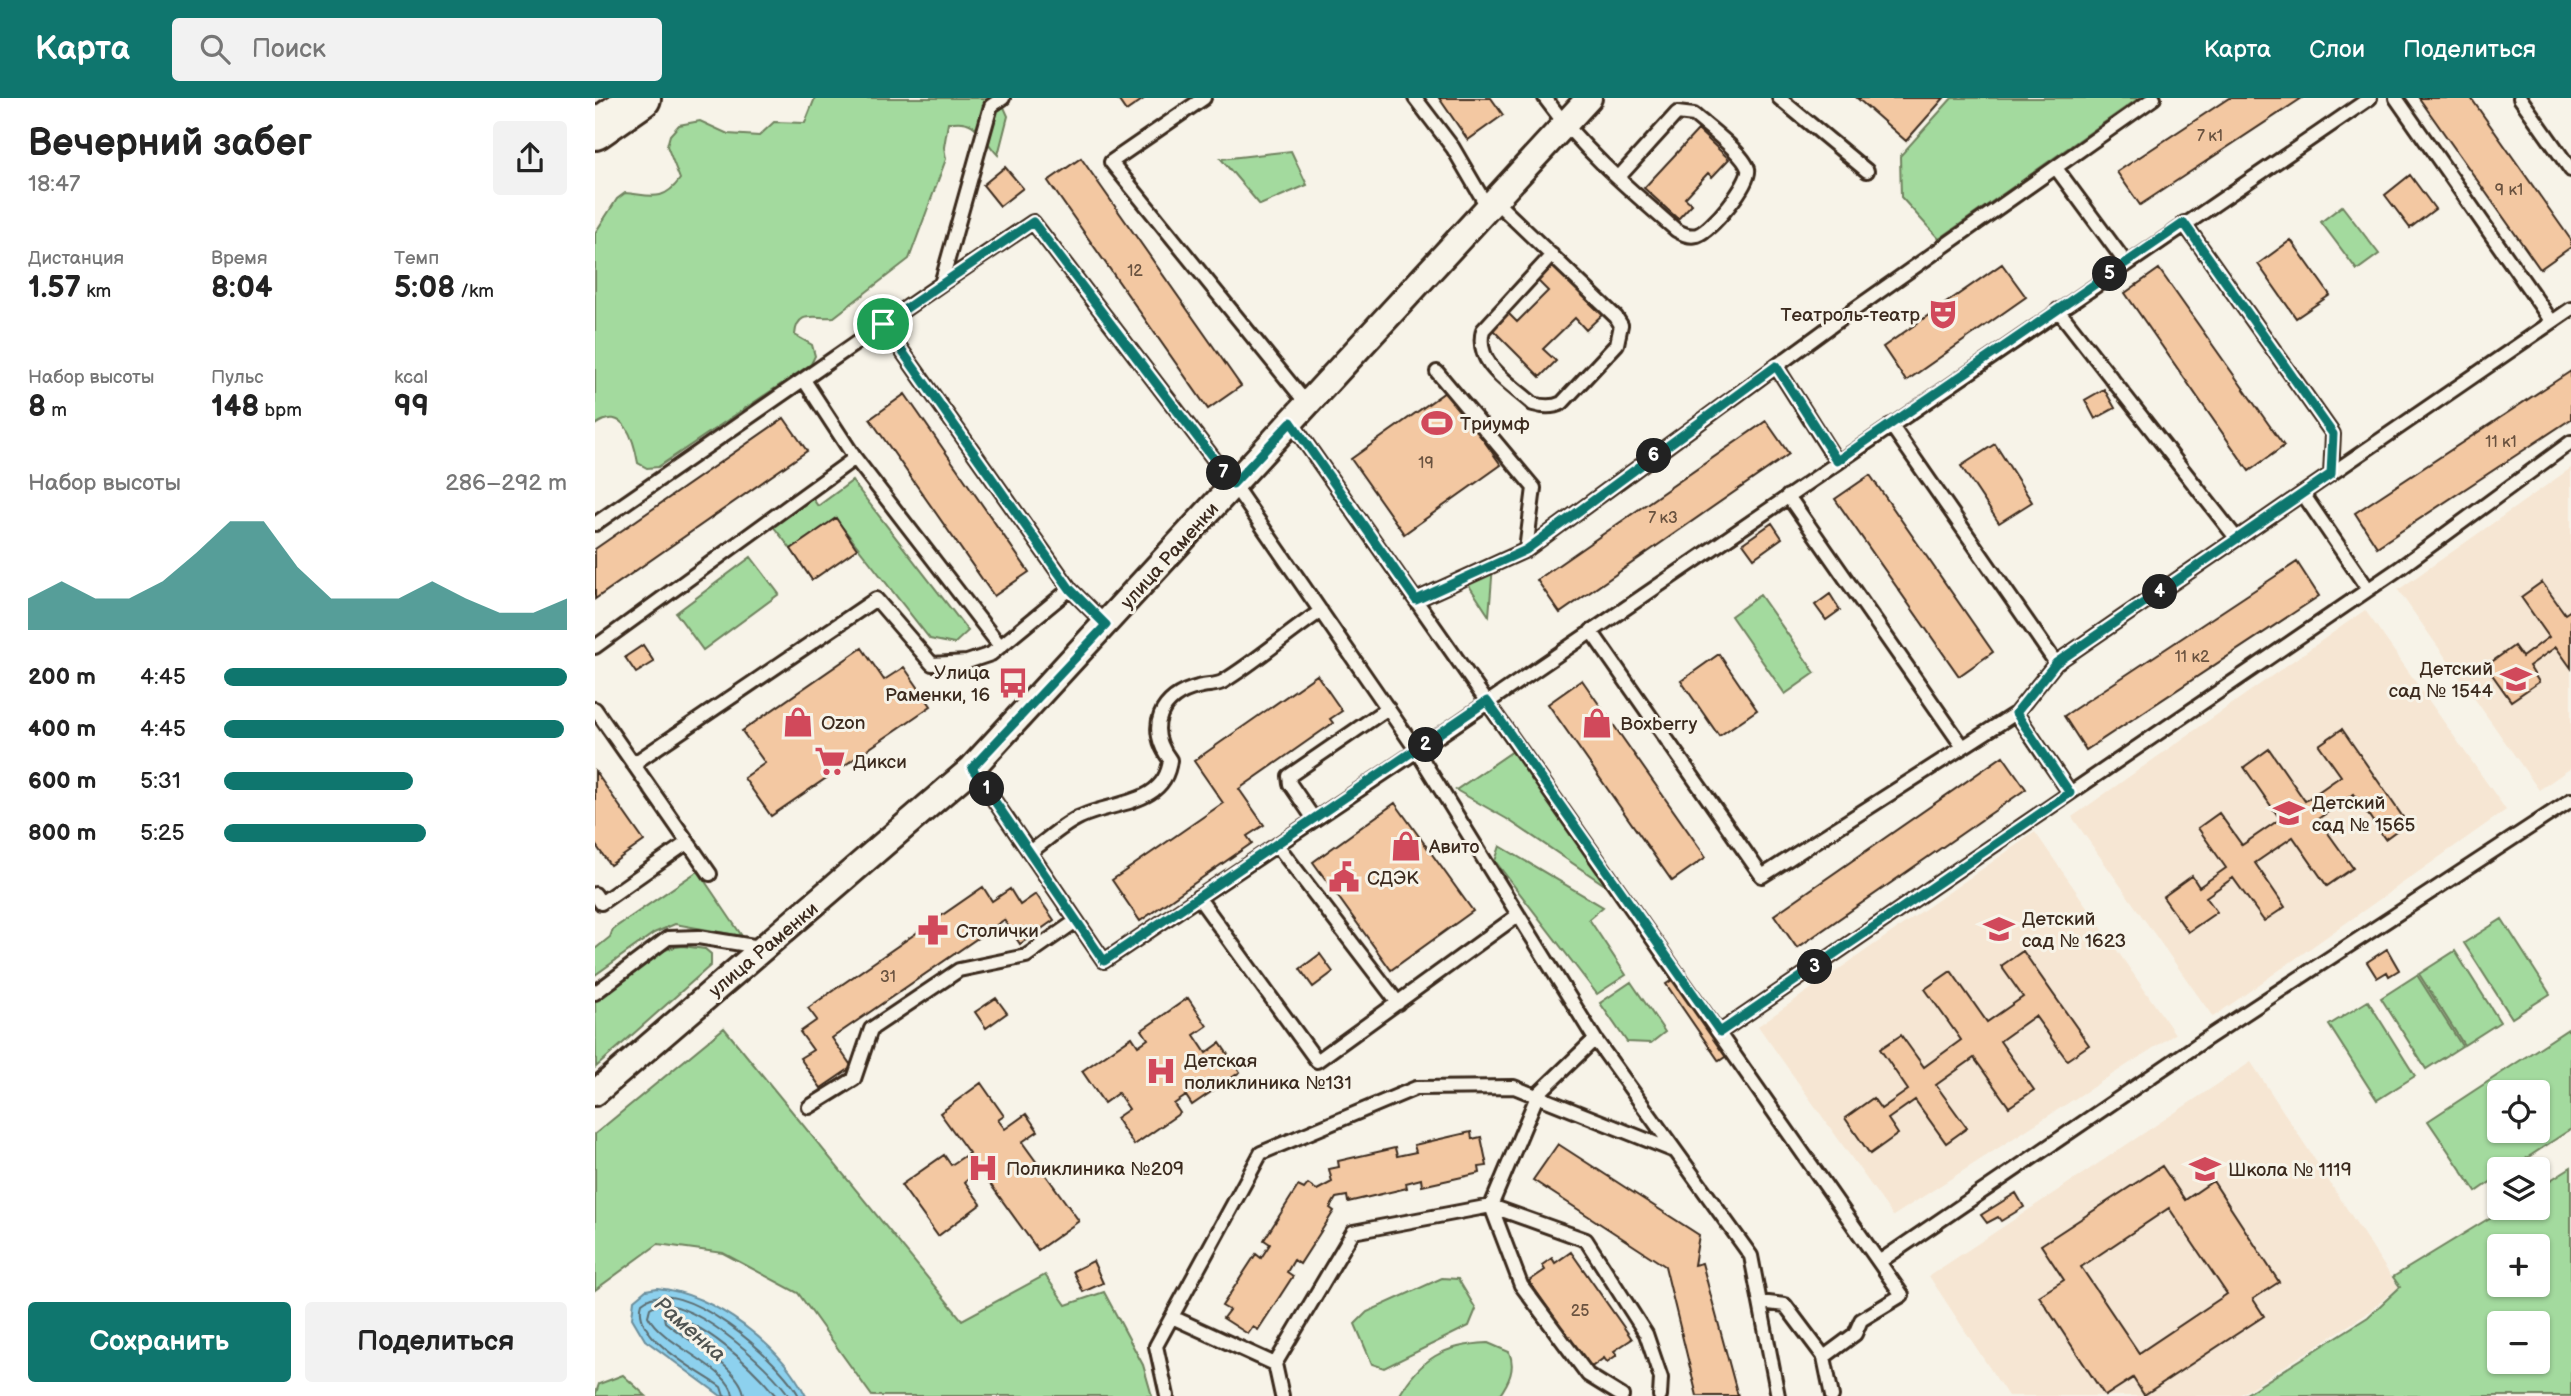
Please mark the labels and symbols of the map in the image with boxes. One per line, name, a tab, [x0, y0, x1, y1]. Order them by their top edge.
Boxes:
house number: 7 к1	[2197, 127, 2223, 146]
house number: 9 к1	[2495, 181, 2523, 200]
pin: 5	[2093, 256, 2127, 292]
house number: 12	[1127, 262, 1143, 281]
pin	[853, 294, 913, 354]
theatre icon: Театроль-театр	[1926, 297, 1960, 331]
place label: Театроль-театр	[1781, 304, 1920, 327]
sports icon: Триумф	[1420, 406, 1454, 440]
place label: Триумф	[1460, 413, 1530, 436]
house number: 11 к1	[2485, 433, 2517, 452]
pin: 6	[1637, 438, 1671, 474]
house number: 19	[1418, 454, 1434, 473]
pin: 7	[1207, 456, 1241, 490]
street label: улица Раменки	[1116, 498, 1224, 614]
house number: 7 к3	[1648, 509, 1678, 528]
pin: 4	[2143, 574, 2177, 610]
house number: 11 к2	[2175, 648, 2210, 667]
place label: Детский сад № 1544	[2389, 658, 2493, 703]
place label: Улица Раменки, 16	[885, 662, 990, 707]
school or university icon: Детский сад № 1544	[2499, 662, 2533, 696]
bus stop icon: Улица Раменки, 16	[996, 666, 1030, 700]
shop icon: Ozon	[781, 705, 815, 739]
shop icon: Boxberry	[1580, 706, 1614, 740]
place label: Ozon	[821, 712, 866, 735]
place label: Boxberry	[1620, 713, 1698, 736]
pin: 2	[1409, 728, 1443, 762]
supermarket icon: Дикси	[813, 744, 847, 778]
place label: Дикси	[853, 751, 907, 774]
pin: 1	[969, 772, 1005, 806]
place label: Детский сад № 1565	[2312, 792, 2416, 837]
school or university icon: Детский сад № 1565	[2272, 796, 2306, 830]
shop icon: Авито	[1389, 829, 1423, 863]
place label: Авито	[1428, 836, 1480, 859]
public building icon: СДЭК	[1327, 860, 1361, 894]
place label: СДЭК	[1367, 867, 1419, 890]
street label: улица Раменки	[705, 898, 823, 1003]
place label: Детский сад № 1623	[2022, 908, 2126, 953]
school or university icon: Детский сад № 1623	[1982, 912, 2016, 946]
pharmacy icon: Столички	[916, 913, 950, 947]
place label: Столички	[956, 920, 1039, 943]
pin: 3	[1797, 950, 1833, 984]
house number: 31	[880, 968, 896, 987]
place label: Детская поликлиника №131	[1184, 1050, 1352, 1095]
hospital icon: Детская поликлиника №131	[1144, 1054, 1178, 1088]
hospital icon: Поликлиника №209	[966, 1151, 1000, 1185]
school or university icon: Школа № 1119	[2188, 1152, 2222, 1186]
place label: Поликлиника №209	[1006, 1158, 1184, 1181]
place label: Школа № 1119	[2228, 1159, 2352, 1182]
water label: Раменка	[649, 1291, 731, 1367]
house number: 25	[1571, 1302, 1589, 1321]

